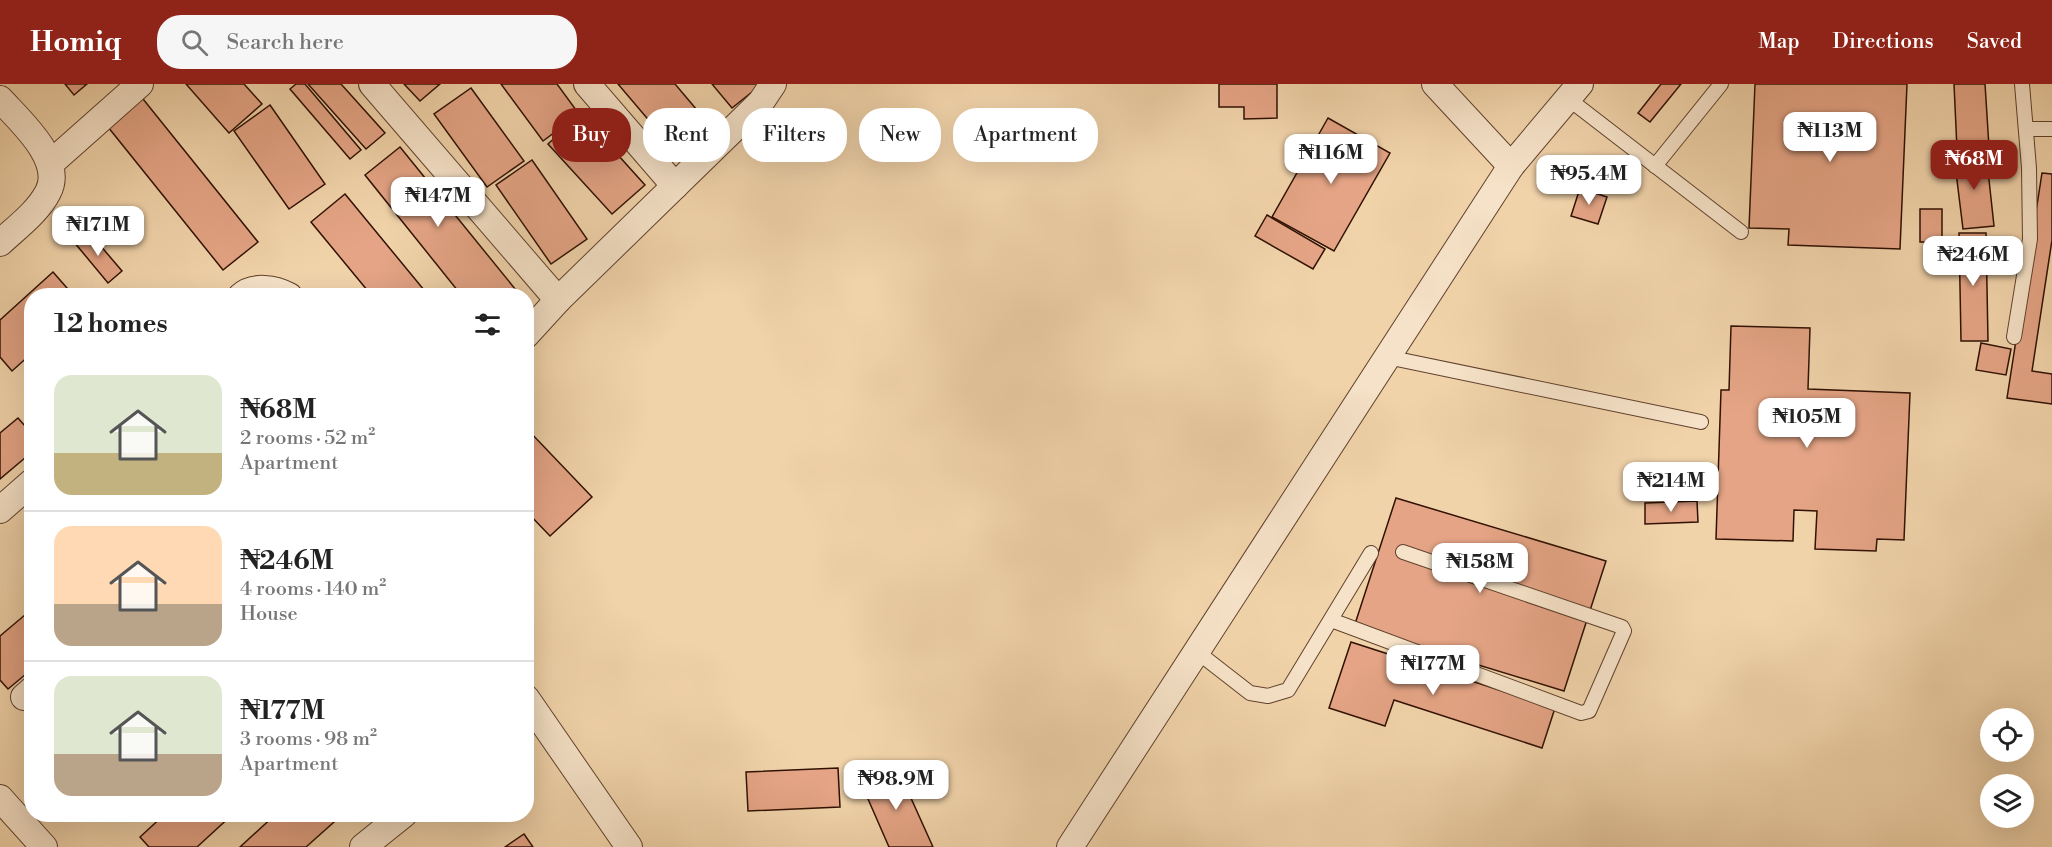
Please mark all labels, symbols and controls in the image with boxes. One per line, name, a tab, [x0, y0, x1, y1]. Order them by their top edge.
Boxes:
search box	[157, 15, 577, 69]
text: Homiq	[30, 25, 121, 60]
icon: search	[178, 26, 211, 59]
text: Search here	[226, 29, 344, 56]
text: Map	[1758, 29, 1800, 55]
text: Directions	[1833, 29, 1934, 55]
text: Saved	[1967, 29, 2022, 55]
chip: Buy	[552, 108, 631, 162]
chip: Rent	[643, 108, 730, 162]
chip: Filters	[742, 108, 847, 162]
chip: New	[859, 108, 941, 162]
chip: Apartment	[953, 108, 1098, 162]
pin: ₦113M	[1788, 112, 1872, 163]
text: ₦113M	[1797, 119, 1863, 144]
pin: ₦116M	[1289, 134, 1373, 185]
pin: ₦68M	[1938, 140, 2010, 191]
text: ₦116M	[1298, 141, 1364, 166]
text: ₦68M	[1945, 147, 2003, 172]
pin: ₦95.4M	[1540, 155, 1638, 206]
text: ₦95.4M	[1550, 162, 1628, 187]
pin: ₦147M	[396, 177, 480, 228]
text: ₦147M	[405, 184, 471, 209]
pin: ₦171M	[56, 206, 140, 257]
text: ₦171M	[66, 213, 130, 238]
pin: ₦246M	[1931, 236, 2015, 287]
text: ₦246M	[1937, 243, 2009, 268]
text: 12 homes	[54, 308, 168, 340]
icon: filters	[471, 308, 504, 341]
text: ₦68M	[240, 394, 316, 426]
pin: ₦105M	[1765, 398, 1849, 449]
icon: home	[102, 399, 174, 471]
text: ₦105M	[1772, 405, 1842, 430]
text: 2 rooms · 52 m²	[240, 426, 375, 451]
text: Apartment	[240, 451, 338, 476]
pin: ₦214M	[1629, 462, 1713, 513]
text: ₦214M	[1637, 469, 1705, 494]
pin: ₦158M	[1438, 543, 1522, 594]
text: ₦246M	[240, 545, 334, 577]
icon: home	[102, 550, 174, 622]
text: ₦158M	[1446, 550, 1514, 575]
text: 4 rooms · 140 m²	[240, 577, 386, 602]
text: House	[240, 602, 298, 627]
pin: ₦177M	[1391, 645, 1475, 696]
text: ₦177M	[1400, 652, 1466, 677]
text: ₦177M	[240, 695, 325, 727]
icon: home	[102, 700, 174, 772]
map controls	[1980, 708, 2034, 828]
button: locate	[1980, 708, 2034, 762]
text: 3 rooms · 98 m²	[240, 727, 377, 752]
text: Apartment	[240, 752, 338, 777]
pin: ₦98.9M	[847, 760, 945, 811]
text: ₦98.9M	[858, 767, 934, 792]
button: layers	[1980, 774, 2034, 828]

